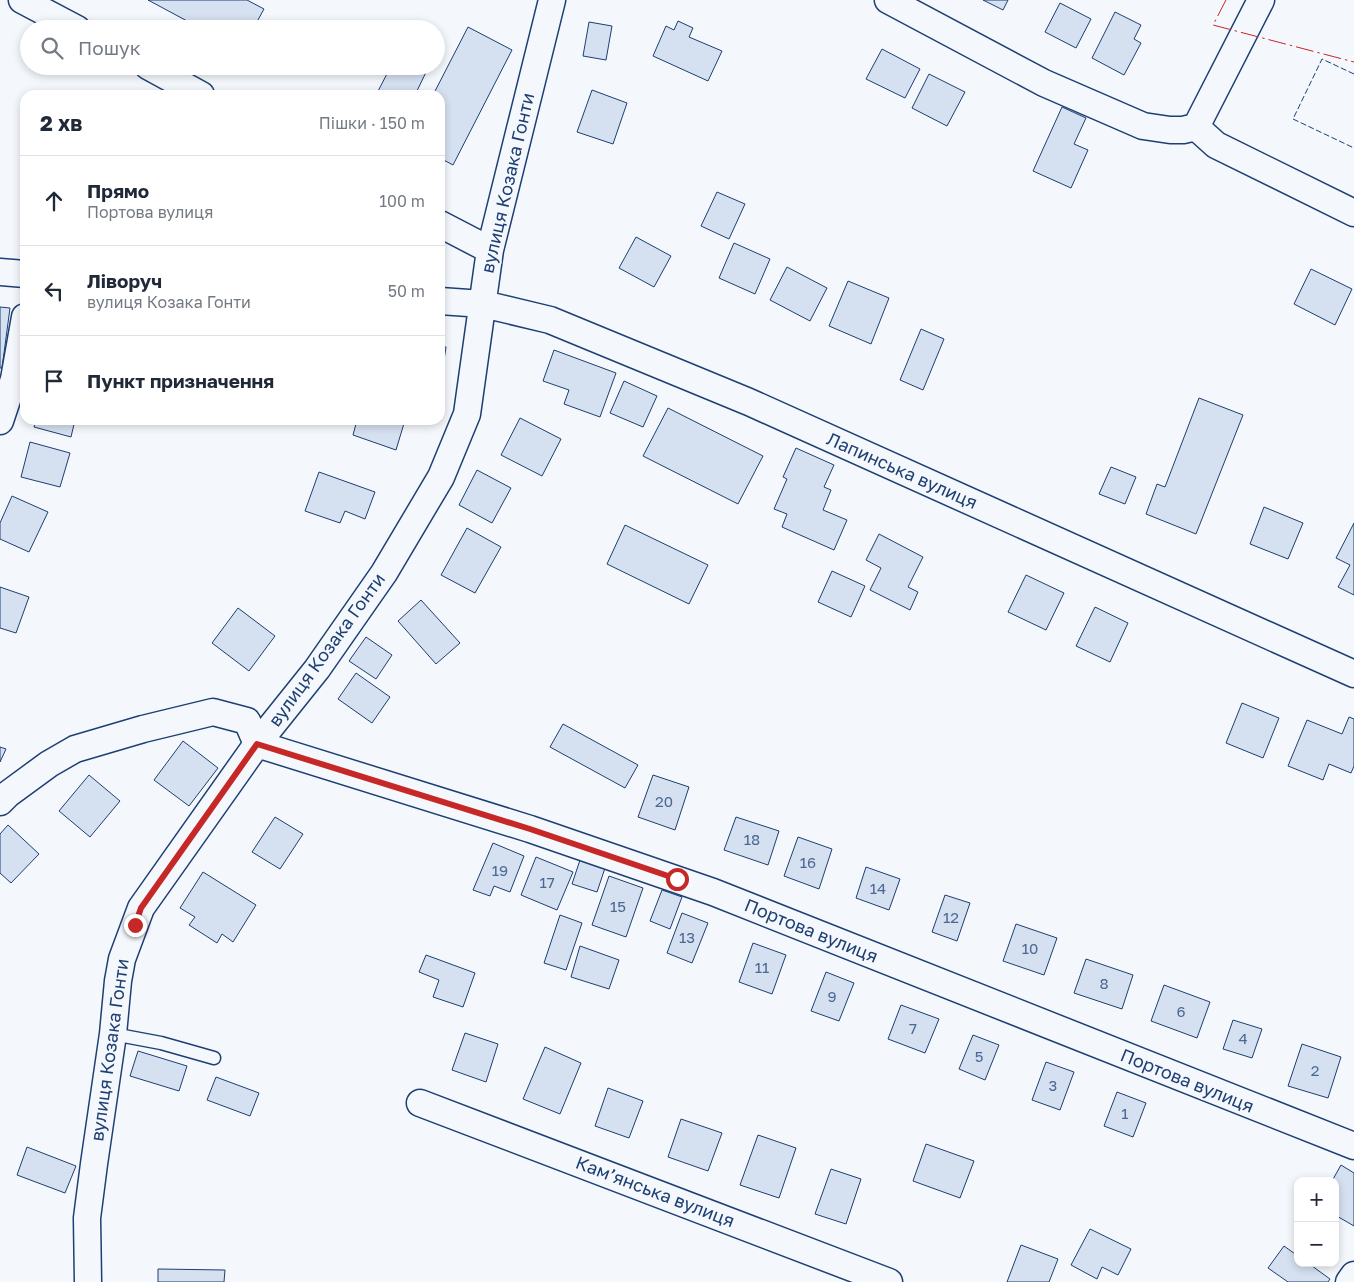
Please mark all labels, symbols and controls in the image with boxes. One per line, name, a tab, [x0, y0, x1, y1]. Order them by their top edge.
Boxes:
search box	[20, 20, 445, 75]
icon: search	[38, 34, 66, 62]
text: Пошук	[78, 36, 141, 59]
street label: вулиця Козака Гонти	[476, 90, 538, 275]
text: 2 хв	[40, 110, 82, 136]
text: Пішки · 150 m	[319, 113, 425, 133]
text: Прямо	[87, 179, 149, 202]
icon: ahead	[40, 187, 68, 215]
text: 100 m	[379, 191, 425, 211]
text: Портова вулиця	[87, 202, 213, 222]
text: Ліворуч	[87, 269, 162, 292]
icon: left	[40, 277, 68, 305]
text: 50 m	[388, 281, 425, 301]
text: вулиця Козака Гонти	[87, 292, 251, 312]
icon: arrive	[40, 367, 68, 395]
text: Пункт призначення	[87, 369, 274, 392]
street label: Лапинська вулиця	[824, 427, 981, 513]
street label: вулиця Козака Гонти	[263, 568, 389, 730]
house number: 20	[655, 792, 673, 810]
house number: 18	[744, 830, 760, 848]
house number: 16	[800, 853, 816, 871]
house number: 19	[492, 861, 508, 879]
route start	[666, 868, 689, 891]
house number: 17	[539, 873, 555, 891]
house number: 14	[870, 879, 886, 897]
street label: Портова вулиця	[741, 893, 881, 967]
house number: 15	[610, 897, 626, 915]
house number: 12	[943, 908, 959, 926]
route end	[124, 914, 147, 937]
house number: 13	[679, 928, 695, 946]
house number: 10	[1022, 939, 1038, 957]
street label: вулиця Козака Гонти	[85, 957, 133, 1143]
house number: 11	[755, 958, 769, 976]
house number: 8	[1099, 974, 1109, 992]
house number: 9	[827, 987, 837, 1005]
house number: 6	[1176, 1002, 1186, 1020]
house number: 7	[909, 1019, 917, 1037]
house number: 4	[1238, 1029, 1248, 1047]
street label: Портова вулиця	[1117, 1043, 1257, 1117]
house number: 5	[975, 1047, 983, 1065]
house number: 2	[1311, 1061, 1319, 1079]
house number: 3	[1049, 1076, 1057, 1094]
house number: 1	[1121, 1104, 1129, 1122]
street label: Камʼянська вулиця	[573, 1151, 738, 1232]
map controls	[1294, 1177, 1339, 1267]
button: +	[1294, 1177, 1339, 1222]
button: −	[1294, 1222, 1339, 1267]

